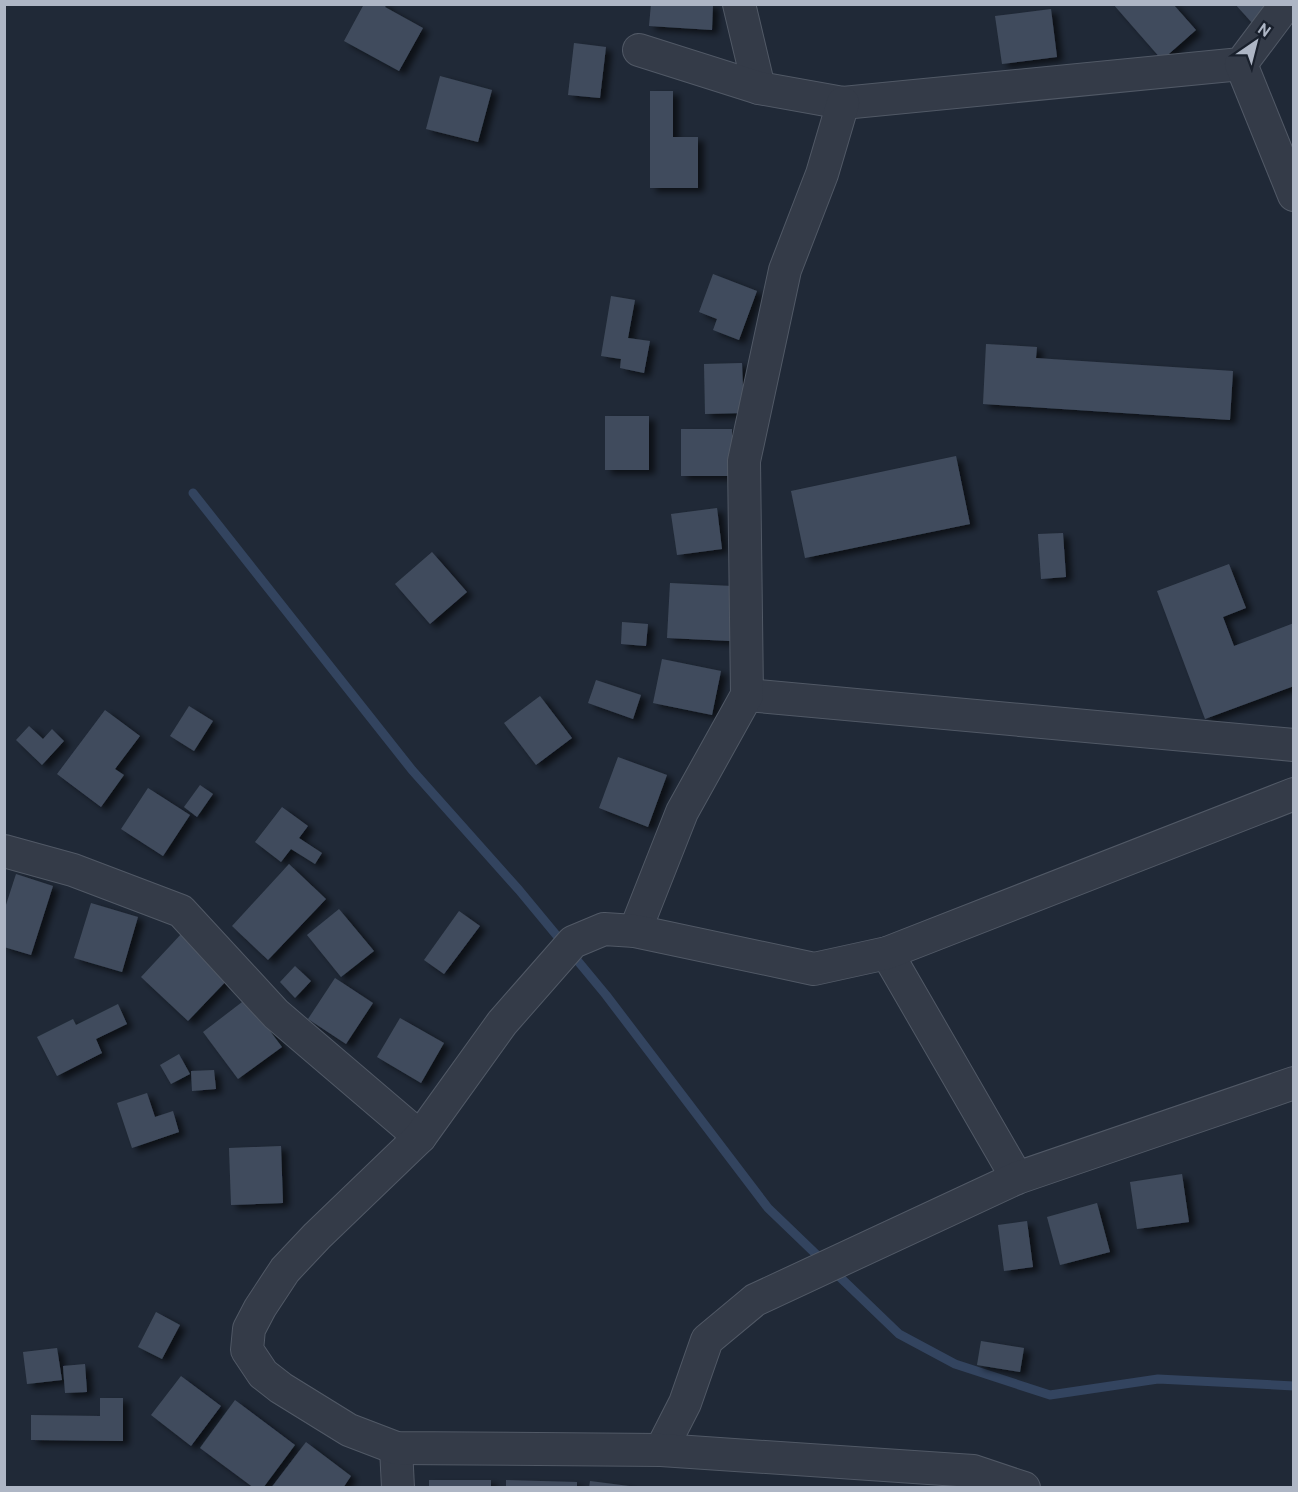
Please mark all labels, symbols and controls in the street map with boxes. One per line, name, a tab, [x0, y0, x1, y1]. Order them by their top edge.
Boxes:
north arrow	[1226, 12, 1286, 72]
text: N	[1253, 20, 1274, 43]

